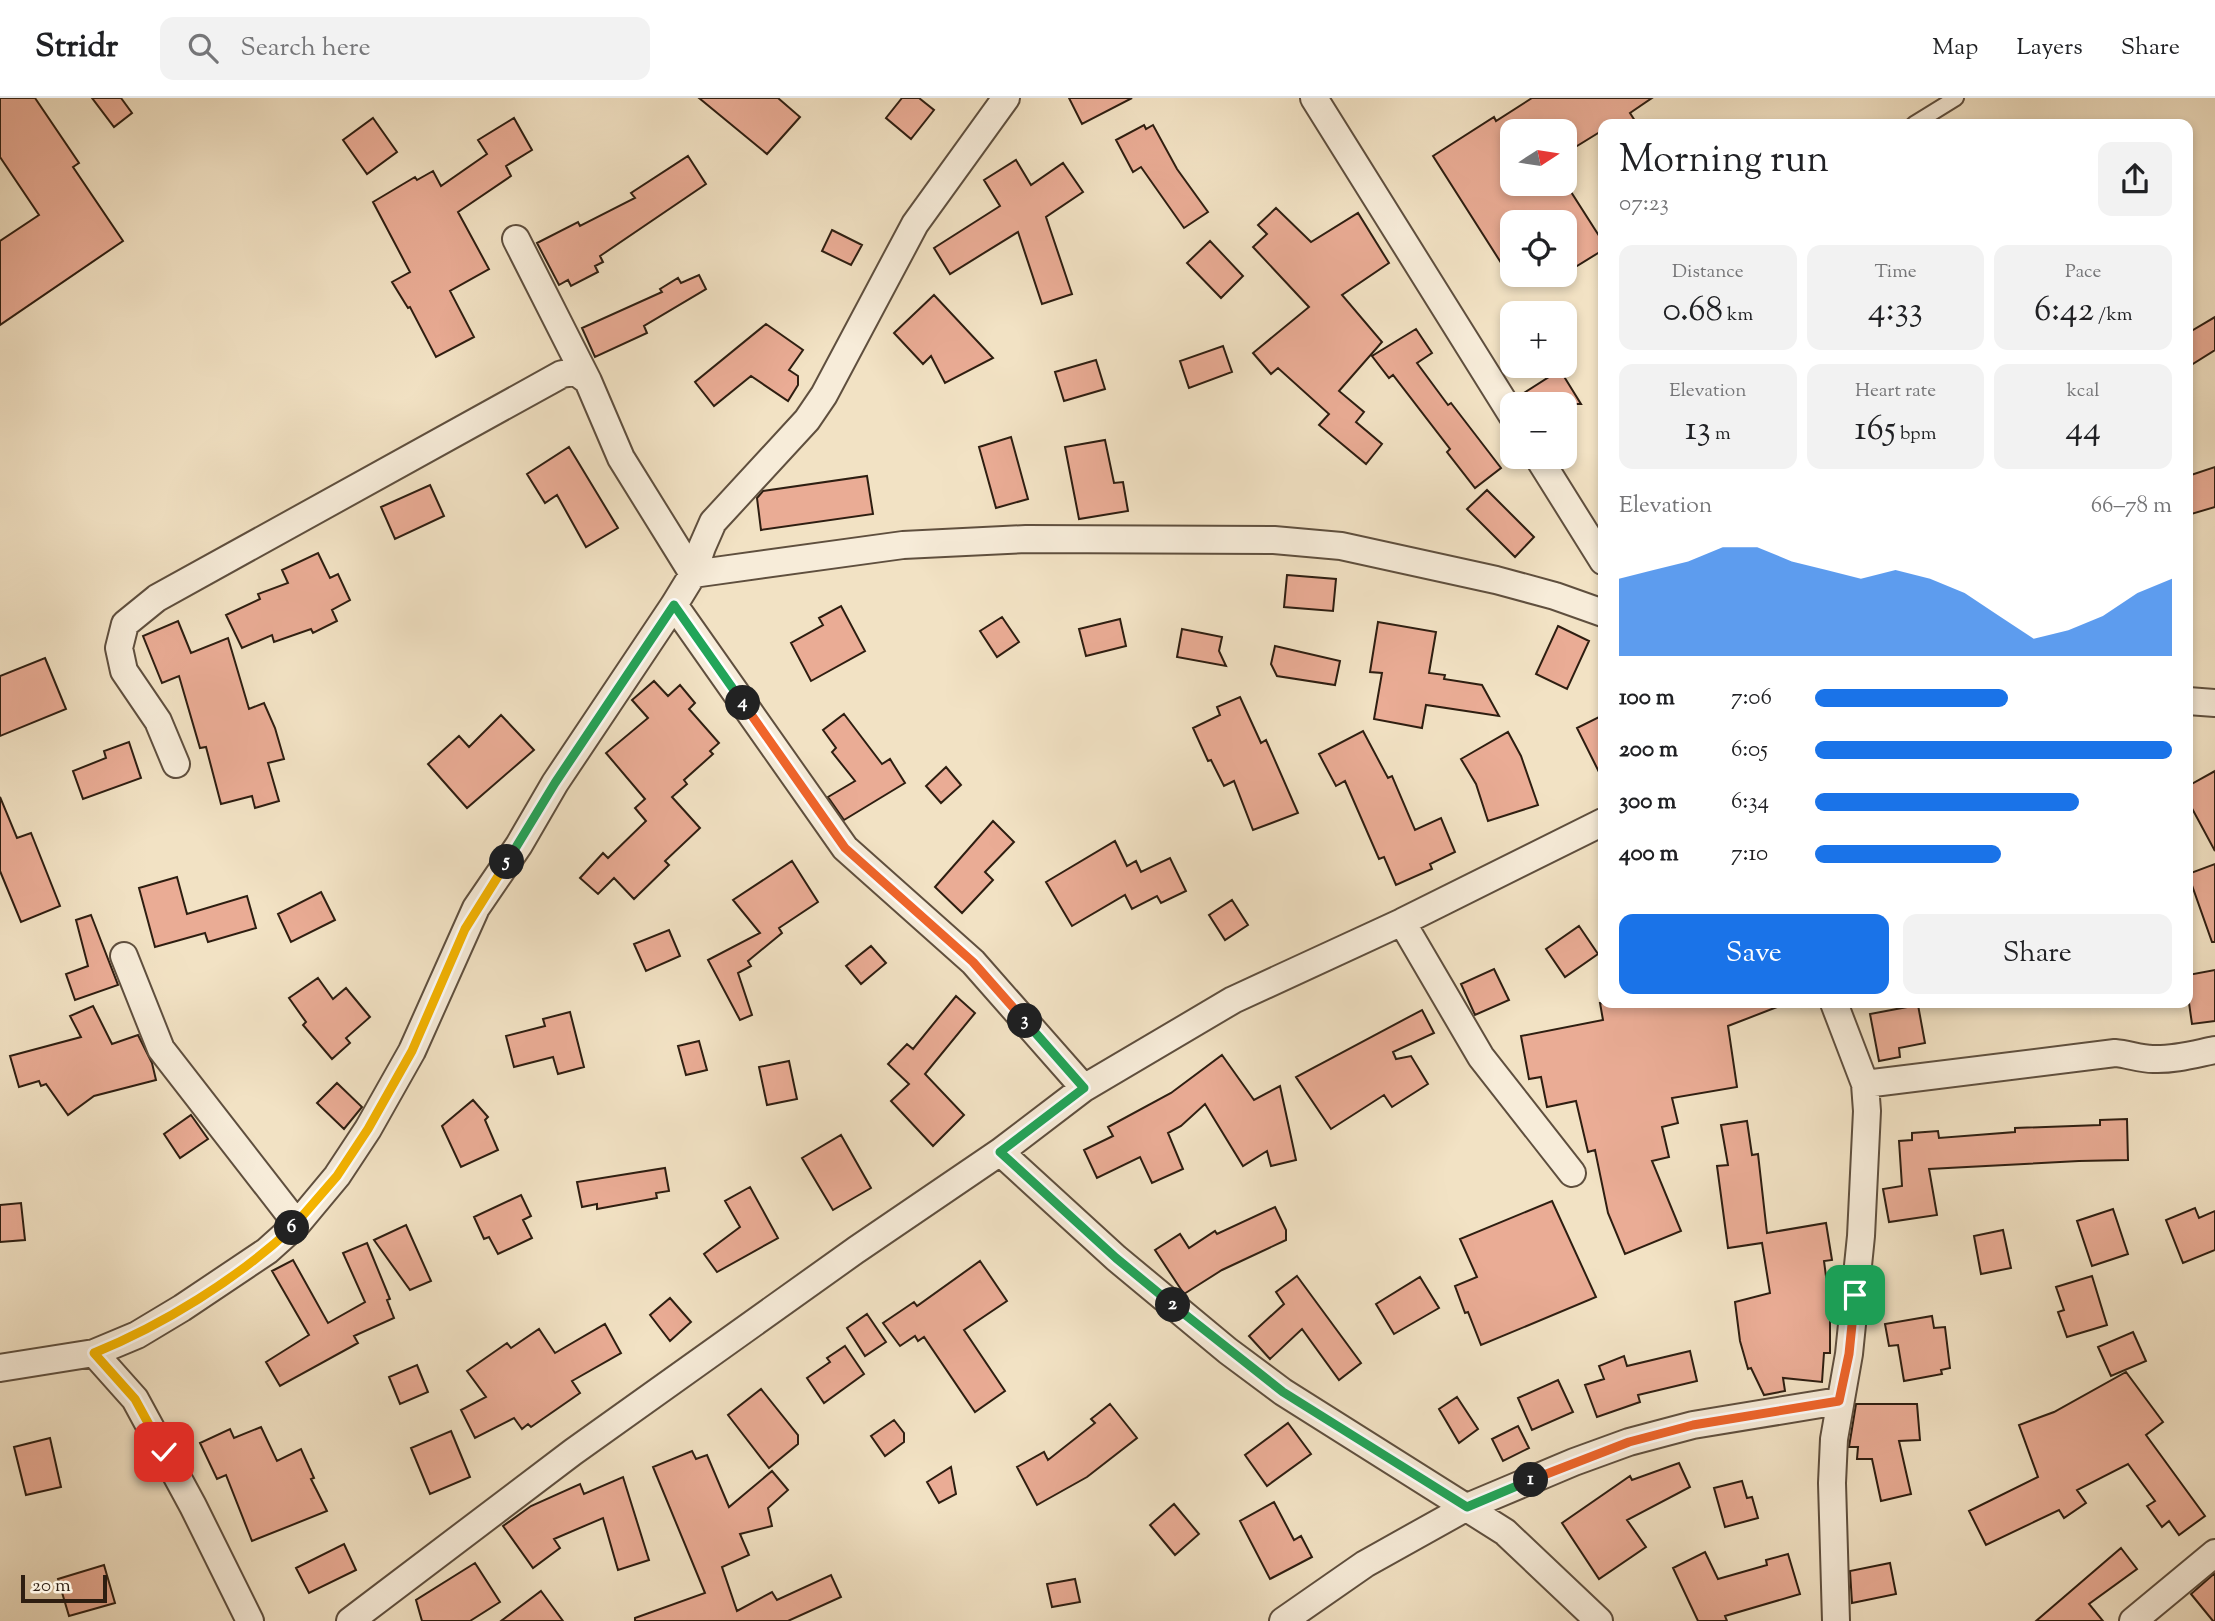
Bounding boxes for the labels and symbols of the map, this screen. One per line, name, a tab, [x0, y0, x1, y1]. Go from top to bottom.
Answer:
north arrow	[1500, 119, 1577, 196]
pin: 4	[726, 686, 760, 720]
pin: 5	[490, 844, 524, 880]
pin: 3	[1007, 1004, 1042, 1038]
pin: 6	[274, 1210, 310, 1246]
pin	[1825, 1265, 1885, 1325]
pin: 2	[1156, 1288, 1190, 1322]
pin	[134, 1422, 194, 1482]
pin: 1	[1514, 1462, 1548, 1498]
scale bar	[21, 1572, 107, 1604]

